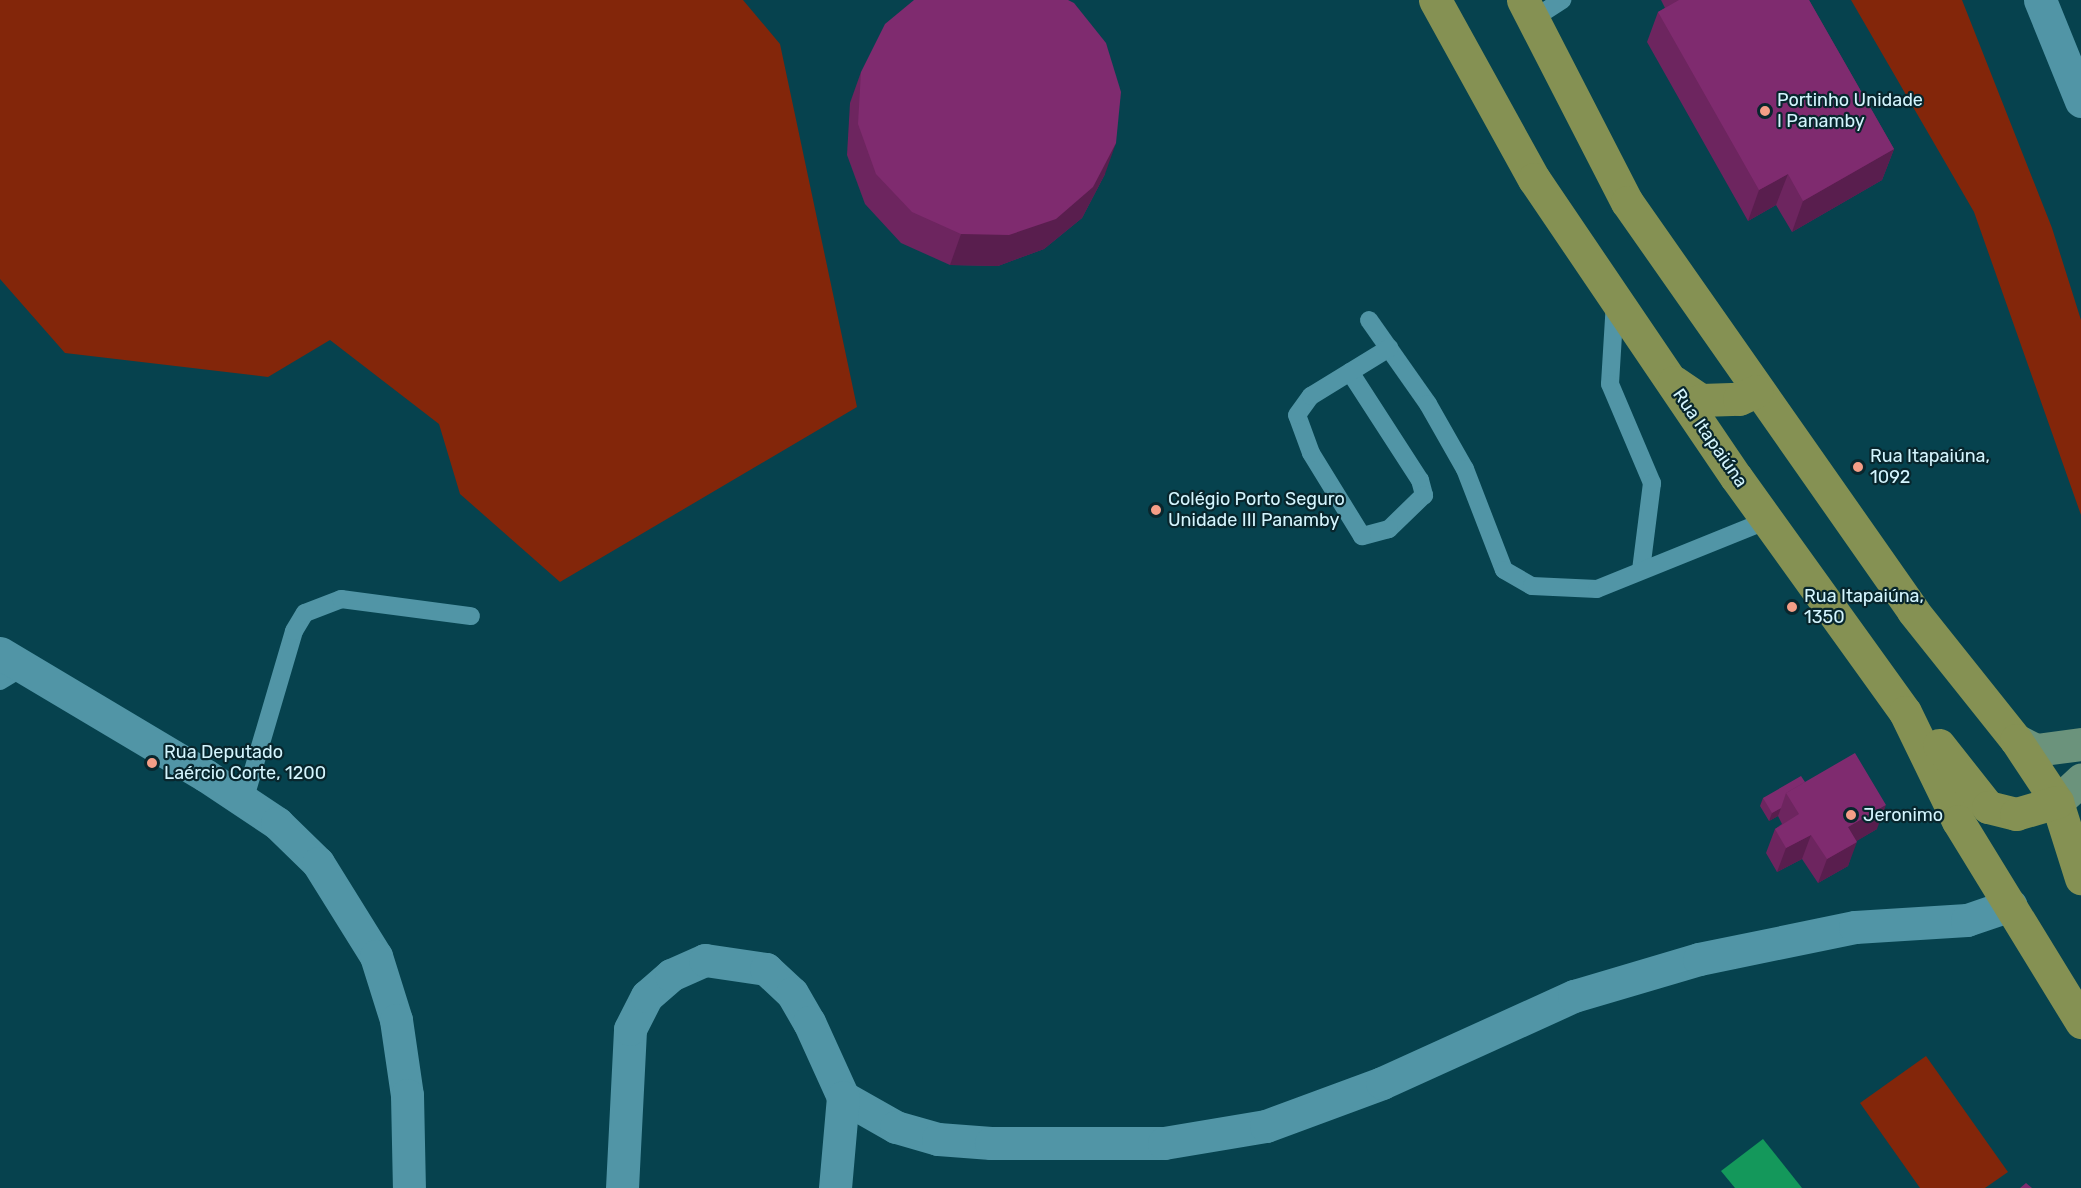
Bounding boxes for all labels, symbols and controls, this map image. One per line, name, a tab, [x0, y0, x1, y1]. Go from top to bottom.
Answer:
place label: Portinho Unidade I Panamby	[1777, 90, 1923, 132]
marker: Portinho Unidade I Panamby	[1758, 104, 1772, 118]
street label: Rua Itapaiúna	[1668, 384, 1752, 492]
place label: Rua Itapaiúna, 1092	[1870, 446, 1990, 488]
marker: Rua Itapaiúna, 1092	[1851, 460, 1865, 474]
place label: Colégio Porto Seguro Unidade III Panamby	[1168, 489, 1345, 532]
marker: Colégio Porto Seguro Unidade III Panamby	[1149, 503, 1163, 517]
place label: Rua Itapaiúna, 1350	[1804, 586, 1924, 628]
marker: Rua Itapaiúna, 1350	[1785, 600, 1799, 614]
place label: Rua Deputado Laércio Corte, 1200	[164, 742, 326, 784]
marker: Rua Deputado Laércio Corte, 1200	[145, 756, 159, 770]
place label: Jeronimo	[1863, 804, 1943, 826]
marker: Jeronimo	[1844, 808, 1858, 822]

